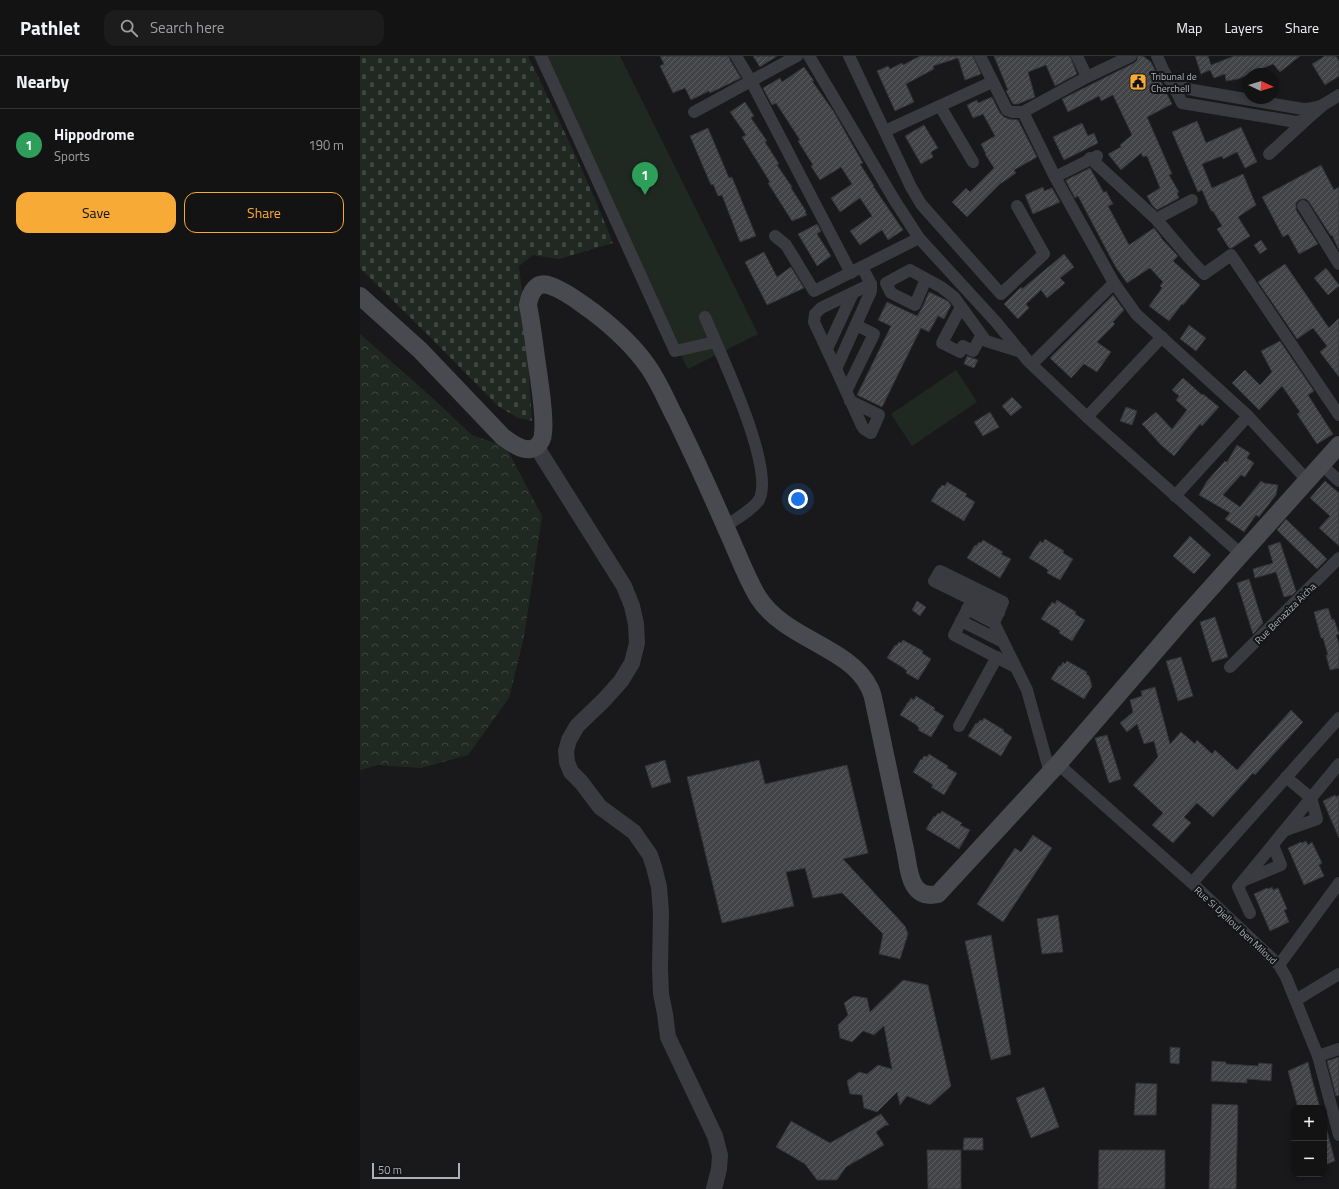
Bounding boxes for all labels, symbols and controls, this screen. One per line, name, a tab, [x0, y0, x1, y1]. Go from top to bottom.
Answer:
search box	[104, 10, 384, 46]
text: Pathlet	[20, 13, 80, 42]
text: Search here	[150, 16, 224, 39]
icon: search	[118, 17, 140, 39]
text: Map	[1176, 17, 1202, 38]
text: Layers	[1224, 17, 1263, 38]
text: Share	[1285, 17, 1319, 38]
north arrow	[1243, 68, 1279, 104]
text: Nearby	[16, 69, 69, 95]
place label: Tribunal de Cherchell	[1151, 69, 1197, 96]
public building icon: Tribunal de Cherchell	[1128, 72, 1148, 92]
text: Hippodrome	[54, 123, 134, 146]
text: 1	[25, 135, 33, 155]
text: 190 m	[308, 135, 344, 155]
text: Sports	[54, 146, 90, 166]
pin: 1	[632, 162, 658, 195]
button: Save	[16, 192, 176, 233]
button: Share	[184, 192, 344, 233]
your location	[788, 489, 808, 509]
street label: Rue Benaziza Aicha	[1251, 579, 1320, 648]
street label: Rue Si Djelloul ben Miloud	[1191, 883, 1280, 968]
map controls	[1291, 1105, 1327, 1177]
button: +	[1291, 1105, 1327, 1141]
button: −	[1291, 1141, 1327, 1177]
scale bar	[372, 1161, 460, 1180]
text: 50 m	[378, 1162, 402, 1178]

